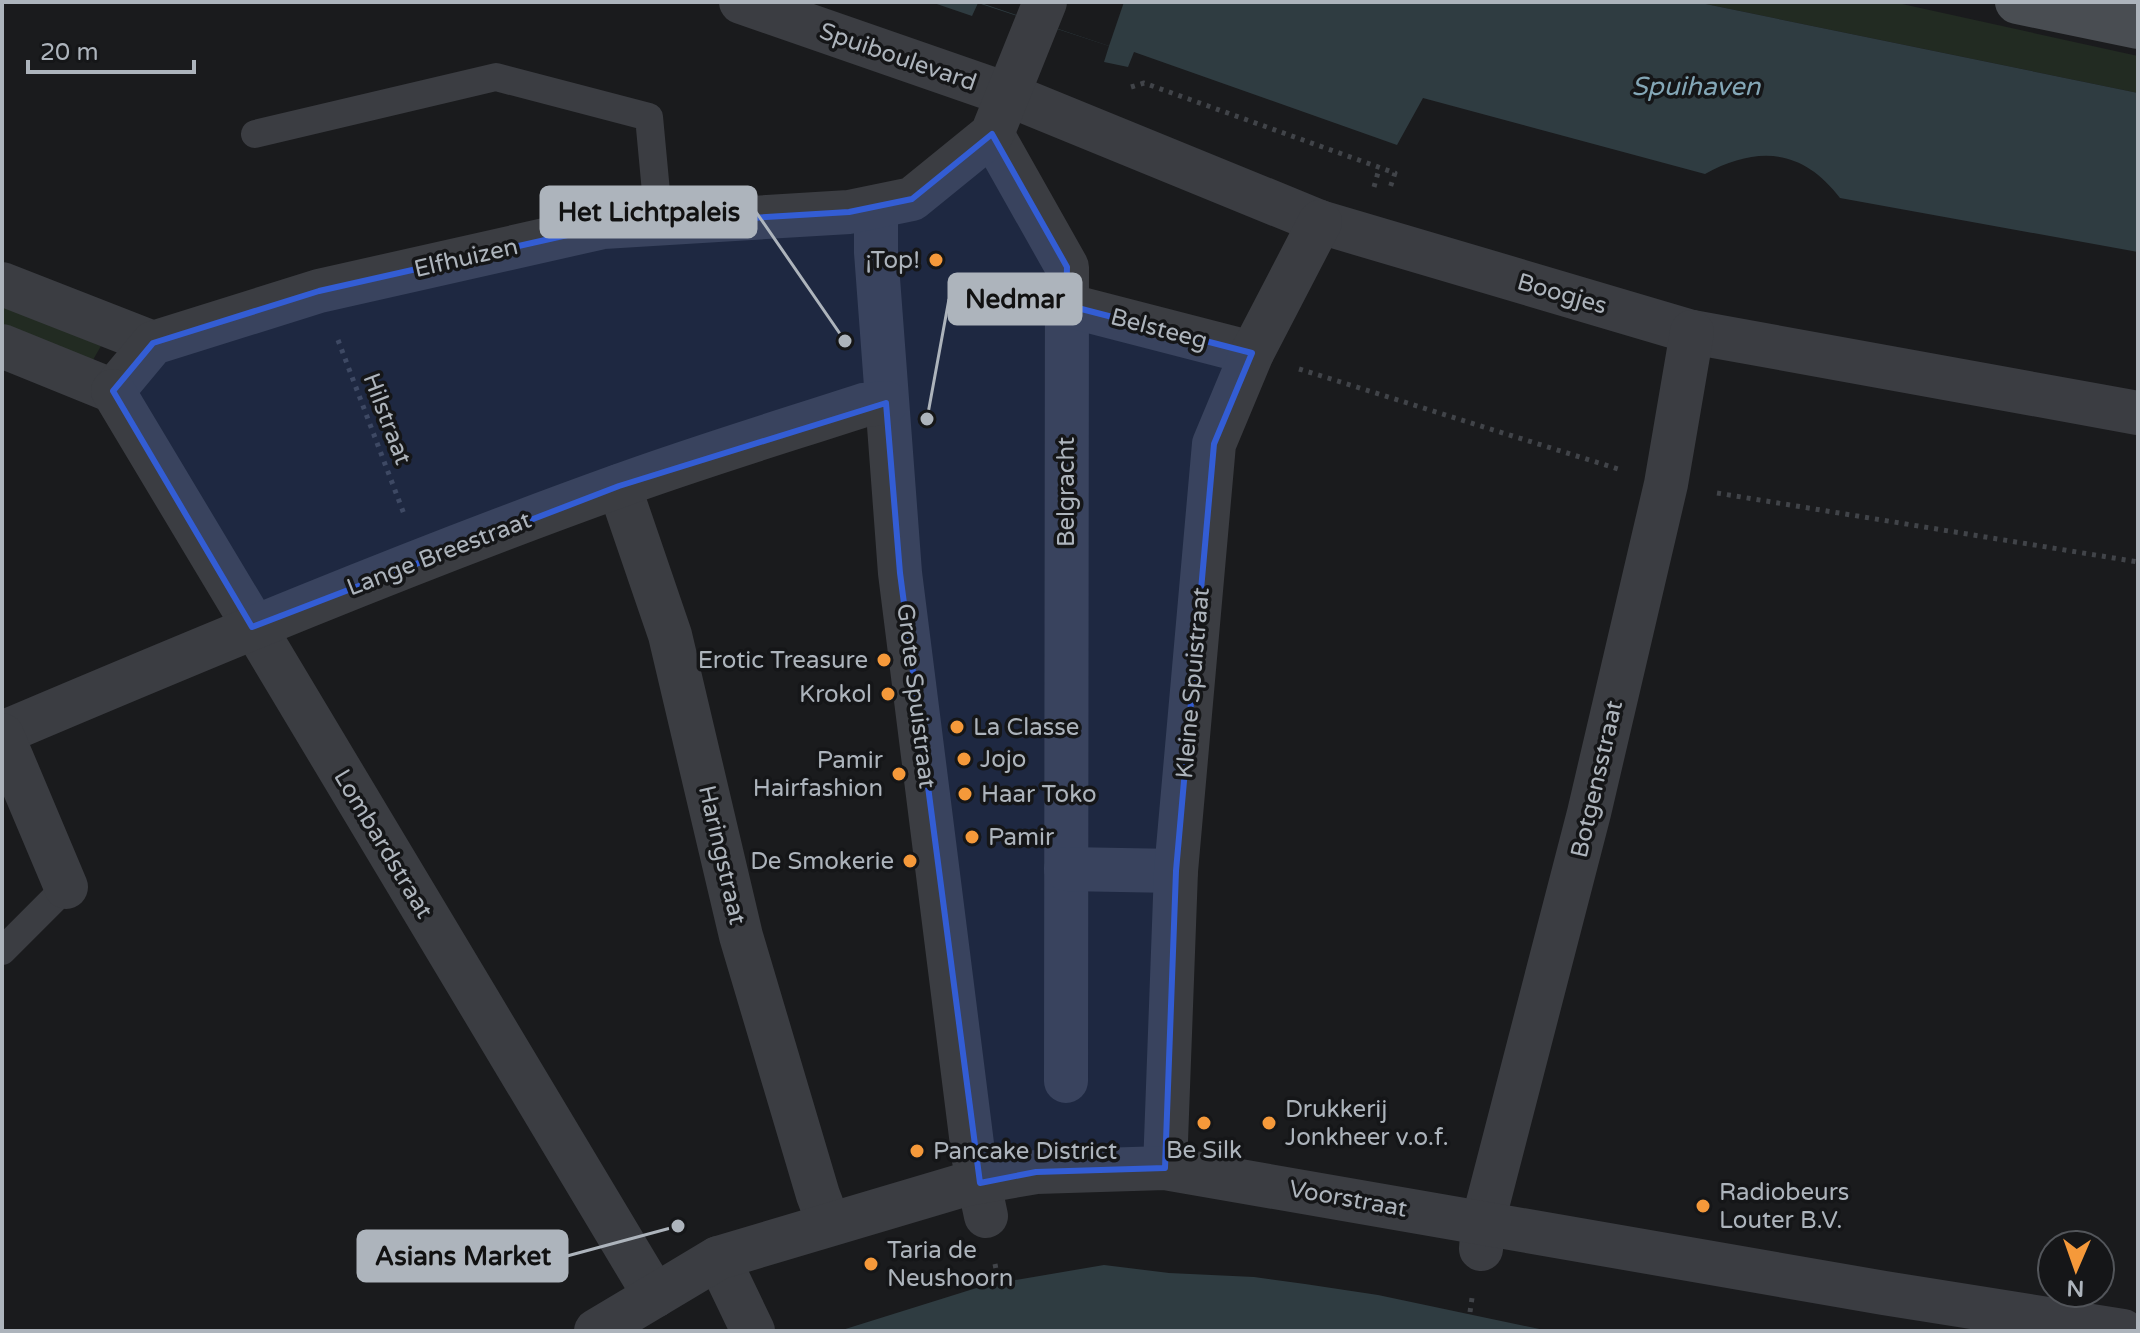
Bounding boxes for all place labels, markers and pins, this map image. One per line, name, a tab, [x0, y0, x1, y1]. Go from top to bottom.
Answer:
callout: Het Lichtpaleis	[541, 187, 756, 237]
place label: ¡Top!	[865, 246, 920, 275]
marker: ¡Top!	[927, 251, 945, 269]
callout: Nedmar	[949, 274, 1081, 324]
place label: Erotic Treasure	[698, 646, 868, 675]
marker: Erotic Treasure	[875, 651, 893, 669]
place label: Krokol	[799, 680, 872, 709]
marker: Krokol	[879, 685, 897, 703]
place label: La Classe	[973, 713, 1079, 742]
marker: La Classe	[948, 718, 966, 736]
place label: Jojo	[980, 745, 1026, 774]
place label: Pamir Hairfashion	[753, 746, 884, 803]
marker: Jojo	[955, 750, 973, 768]
marker: Pamir Hairfashion	[890, 765, 908, 783]
place label: Haar Toko	[981, 780, 1097, 809]
marker: Haar Toko	[956, 785, 974, 803]
place label: Pamir	[988, 823, 1055, 852]
marker: Pamir	[963, 828, 981, 846]
place label: De Smokerie	[750, 847, 894, 876]
marker: De Smokerie	[901, 852, 919, 870]
place label: Drukkerij Jonkheer v.o.f.	[1285, 1095, 1449, 1152]
marker: Be Silk	[1195, 1114, 1213, 1132]
marker: Drukkerij Jonkheer v.o.f.	[1260, 1114, 1278, 1132]
place label: Be Silk	[1166, 1136, 1242, 1165]
place label: Pancake District	[933, 1137, 1117, 1166]
marker: Pancake District	[908, 1142, 926, 1160]
place label: Radiobeurs Louter B.V.	[1719, 1178, 1849, 1235]
marker: Radiobeurs Louter B.V.	[1694, 1197, 1712, 1215]
callout: Asians Market	[358, 1231, 567, 1281]
place label: Taria de Neushoorn	[887, 1236, 1013, 1293]
marker: Taria de Neushoorn	[862, 1255, 880, 1273]

